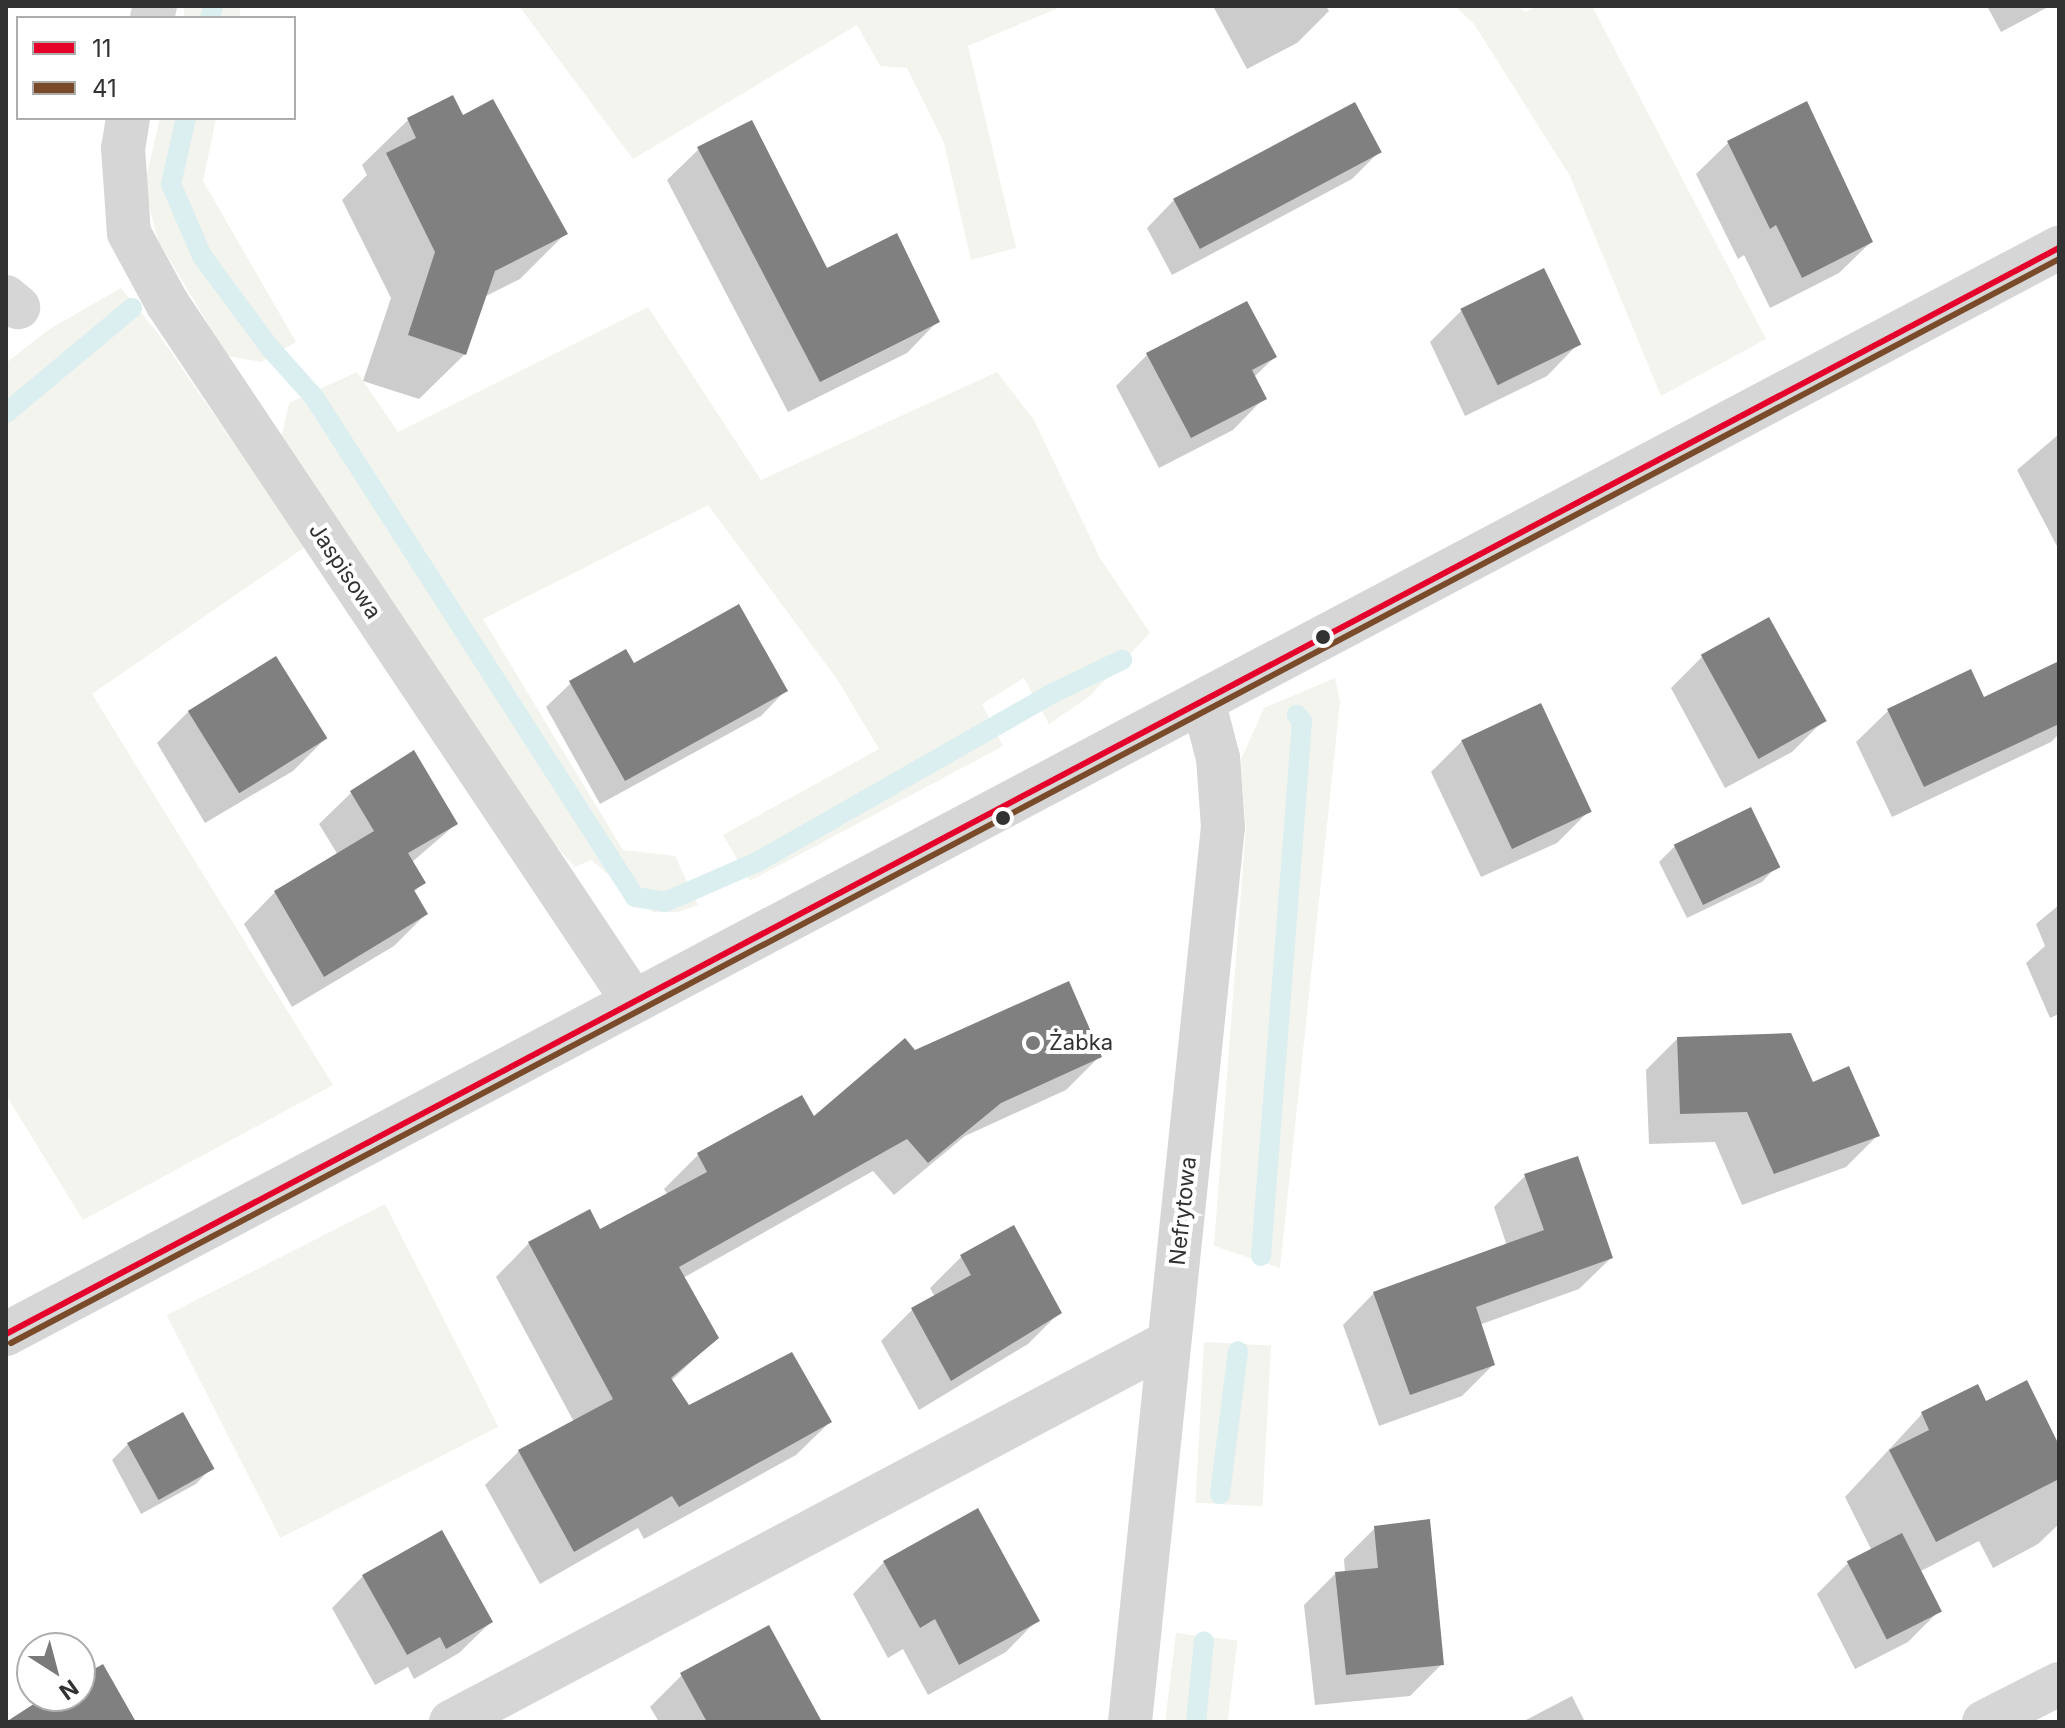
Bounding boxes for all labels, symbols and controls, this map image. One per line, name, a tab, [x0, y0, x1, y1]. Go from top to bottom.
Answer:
legend	[16, 16, 296, 120]
text: 11	[92, 34, 112, 63]
text: 41	[92, 74, 117, 103]
street label: Jaspisowa	[303, 518, 387, 624]
unlabelled marker	[1315, 629, 1331, 645]
unlabelled marker	[995, 810, 1011, 826]
place label: Żabka	[1049, 1030, 1113, 1056]
marker: Żabka	[1024, 1034, 1042, 1052]
street label: Nefrytowa	[1164, 1155, 1202, 1267]
north arrow	[16, 1632, 96, 1712]
text: N	[55, 1674, 83, 1705]

